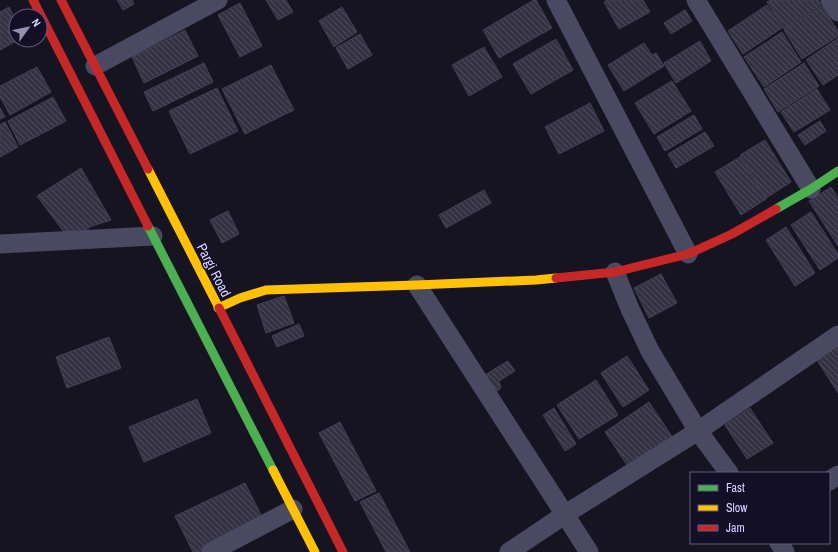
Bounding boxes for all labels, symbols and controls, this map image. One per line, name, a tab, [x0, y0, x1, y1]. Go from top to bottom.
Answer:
north arrow	[8, 8, 48, 48]
text: N	[29, 16, 44, 29]
street label: Pargi Road	[193, 240, 235, 300]
legend	[690, 472, 830, 544]
text: Fast	[726, 480, 745, 496]
text: Slow	[726, 500, 748, 516]
text: Jam	[726, 520, 745, 536]

